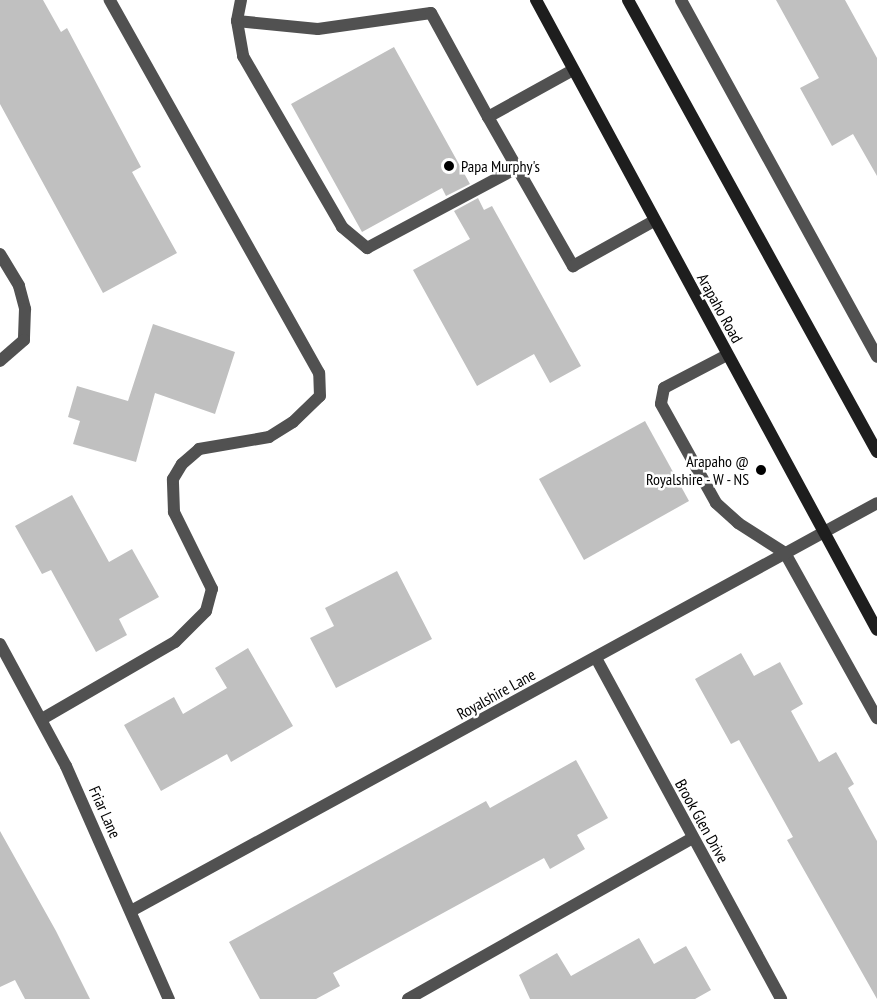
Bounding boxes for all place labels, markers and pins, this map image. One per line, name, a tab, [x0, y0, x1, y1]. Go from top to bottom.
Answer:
place label: Papa Murphy's	[461, 156, 540, 176]
marker: Papa Murphy's	[442, 159, 456, 173]
place label: Arapaho @ Royalshire - W - NS	[643, 451, 749, 489]
marker: Arapaho @ Royalshire - W - NS	[754, 463, 768, 477]

